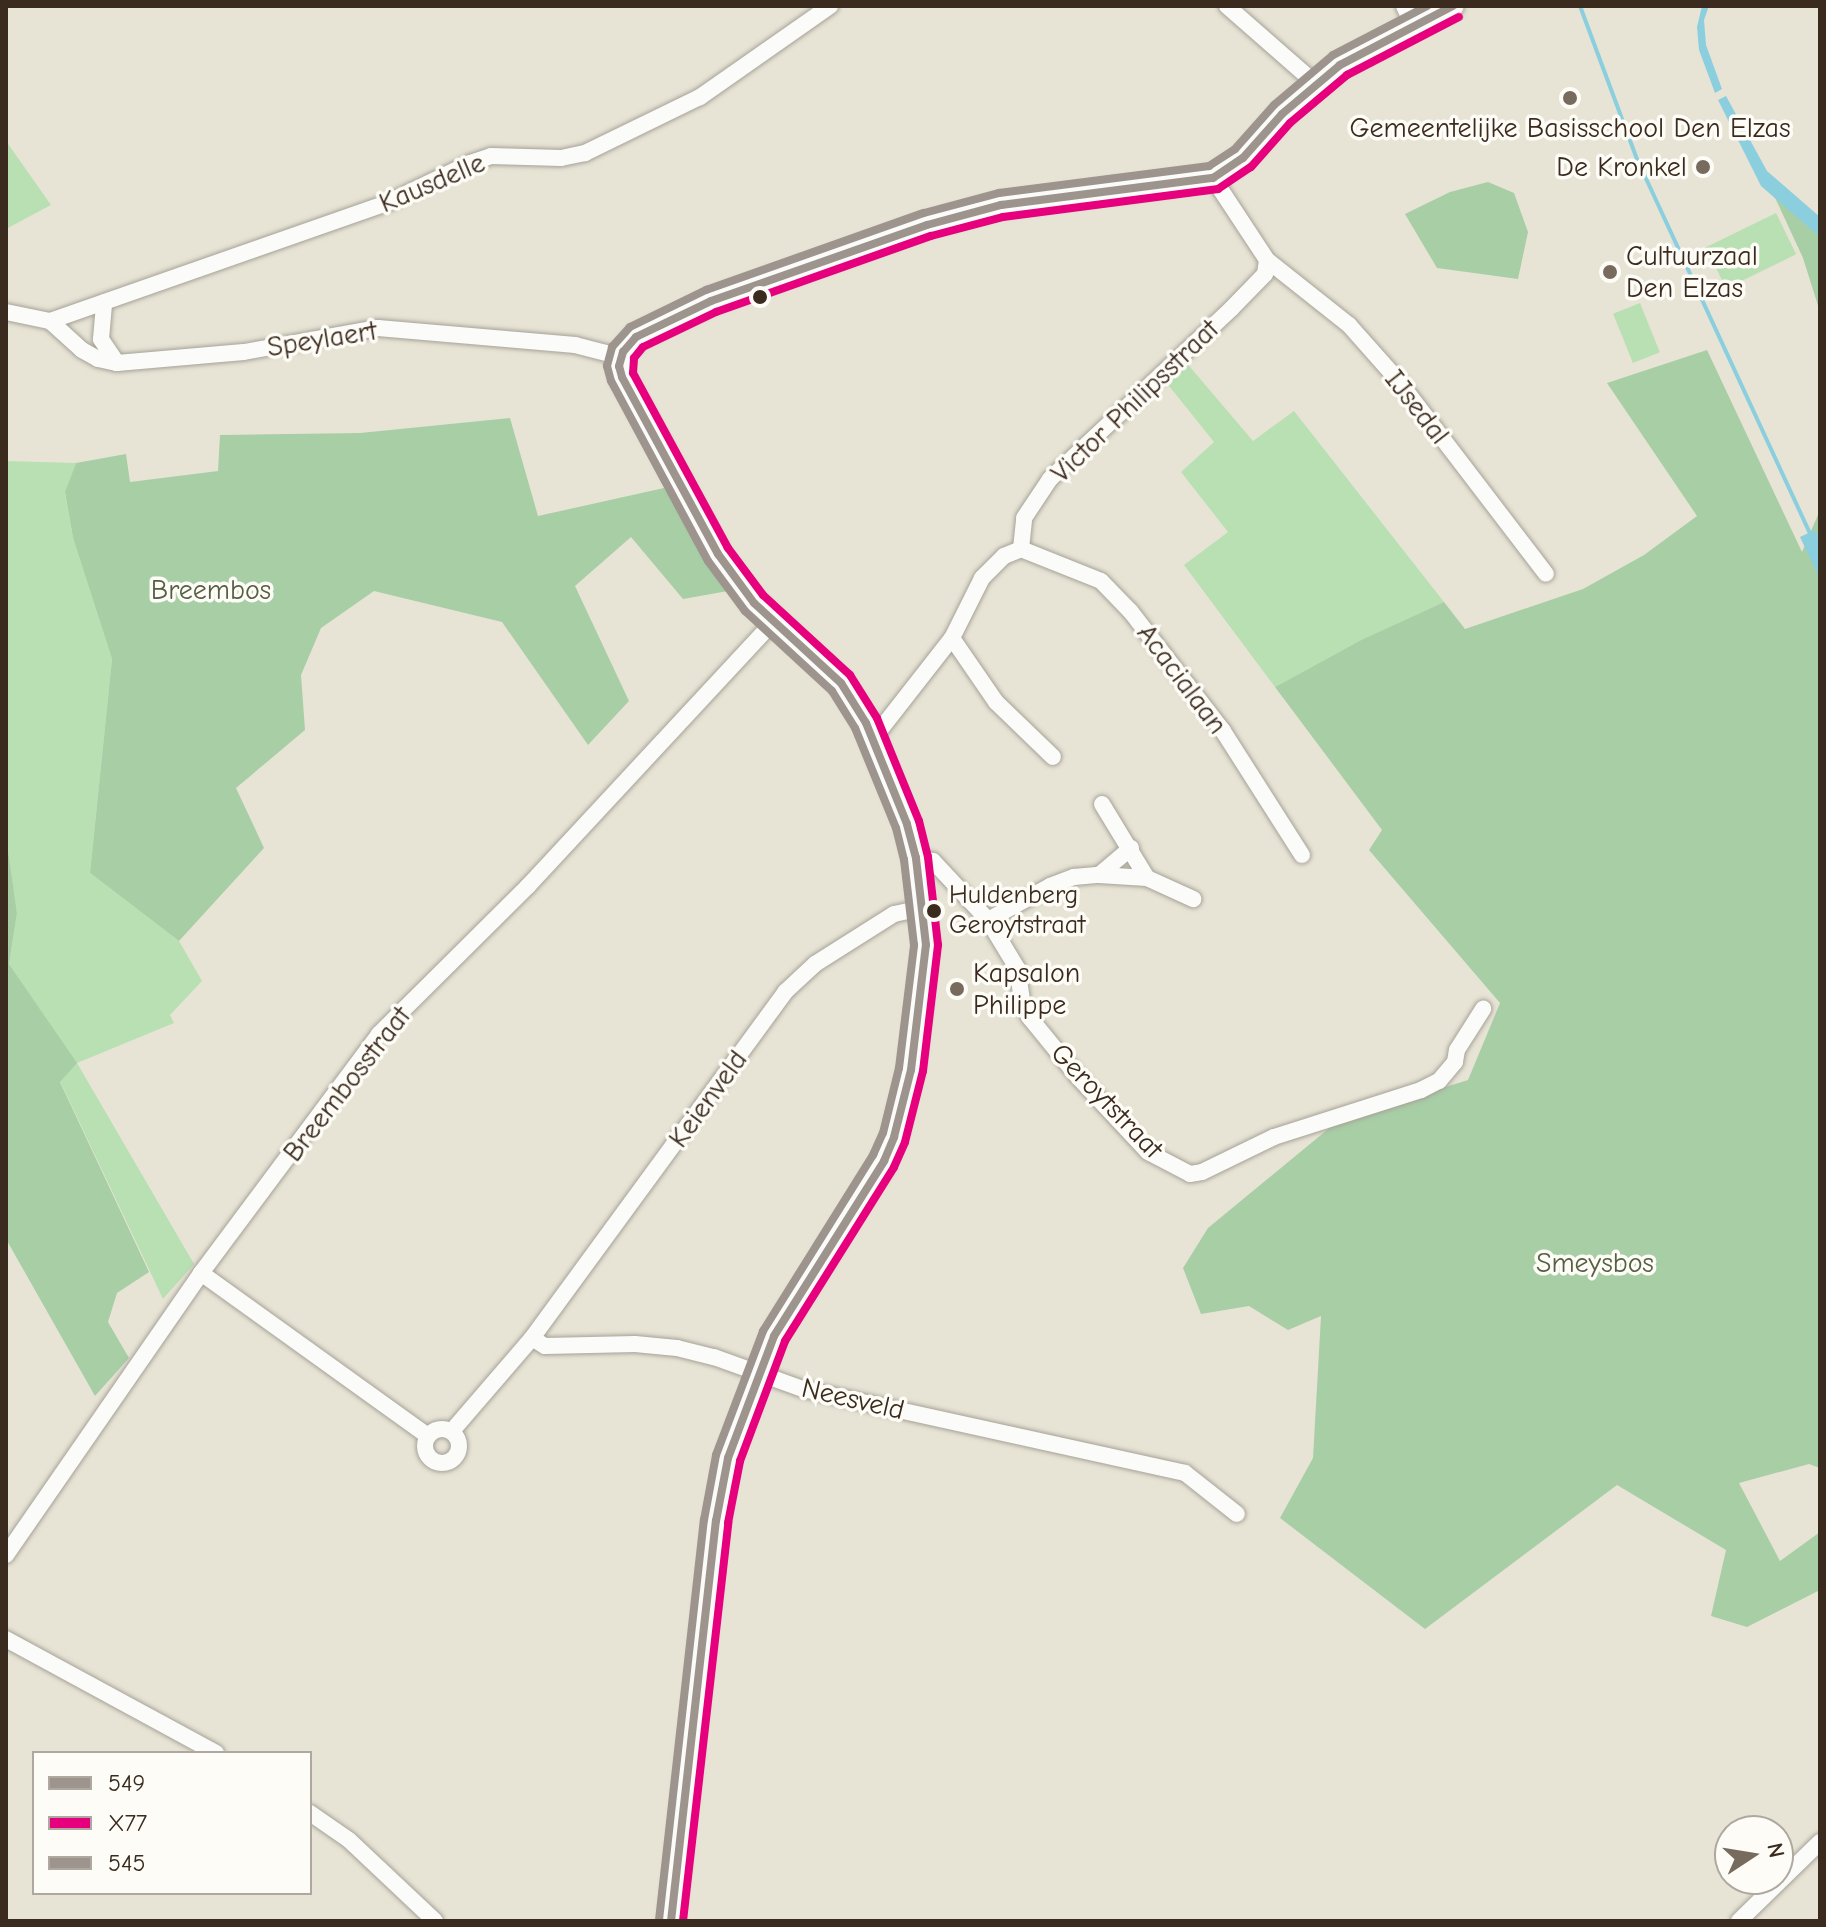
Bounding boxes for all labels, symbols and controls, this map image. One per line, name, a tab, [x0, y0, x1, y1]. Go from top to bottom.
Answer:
marker: Gemeentelijke Basisschool Den Elzas	[1561, 89, 1579, 107]
place label: Gemeentelijke Basisschool Den Elzas	[1349, 111, 1791, 145]
street label: Kausdelle	[374, 146, 490, 220]
place label: De Kronkel	[1556, 150, 1687, 184]
marker: De Kronkel	[1694, 158, 1712, 176]
place label: Cultuurzaal Den Elzas	[1626, 239, 1758, 305]
marker: Cultuurzaal Den Elzas	[1601, 263, 1619, 281]
unlabelled marker	[752, 289, 768, 305]
street label: Victor Philipsstraat	[1044, 312, 1226, 490]
street label: Speylaert	[265, 314, 379, 364]
street label: IJsedal	[1378, 363, 1456, 451]
park label: Breembos	[151, 573, 271, 607]
street label: Acacialaan	[1130, 617, 1234, 741]
place label: Huldenberg Geroytstraat	[949, 880, 1086, 942]
marker: Huldenberg Geroytstraat	[926, 903, 942, 919]
place label: Kapsalon Philippe	[973, 956, 1080, 1022]
marker: Kapsalon Philippe	[948, 980, 966, 998]
street label: Breembosstraat	[276, 1000, 418, 1168]
street label: Geroytstraat	[1044, 1036, 1170, 1166]
street label: Keienveld	[662, 1044, 754, 1154]
park label: Smeysbos	[1536, 1246, 1654, 1280]
street label: Neesveld	[798, 1371, 908, 1427]
legend	[32, 1751, 312, 1895]
text: 549	[108, 1769, 145, 1797]
text: X77	[108, 1809, 147, 1837]
north arrow	[1714, 1815, 1794, 1895]
text: N	[1761, 1841, 1790, 1860]
text: 545	[108, 1849, 146, 1877]

